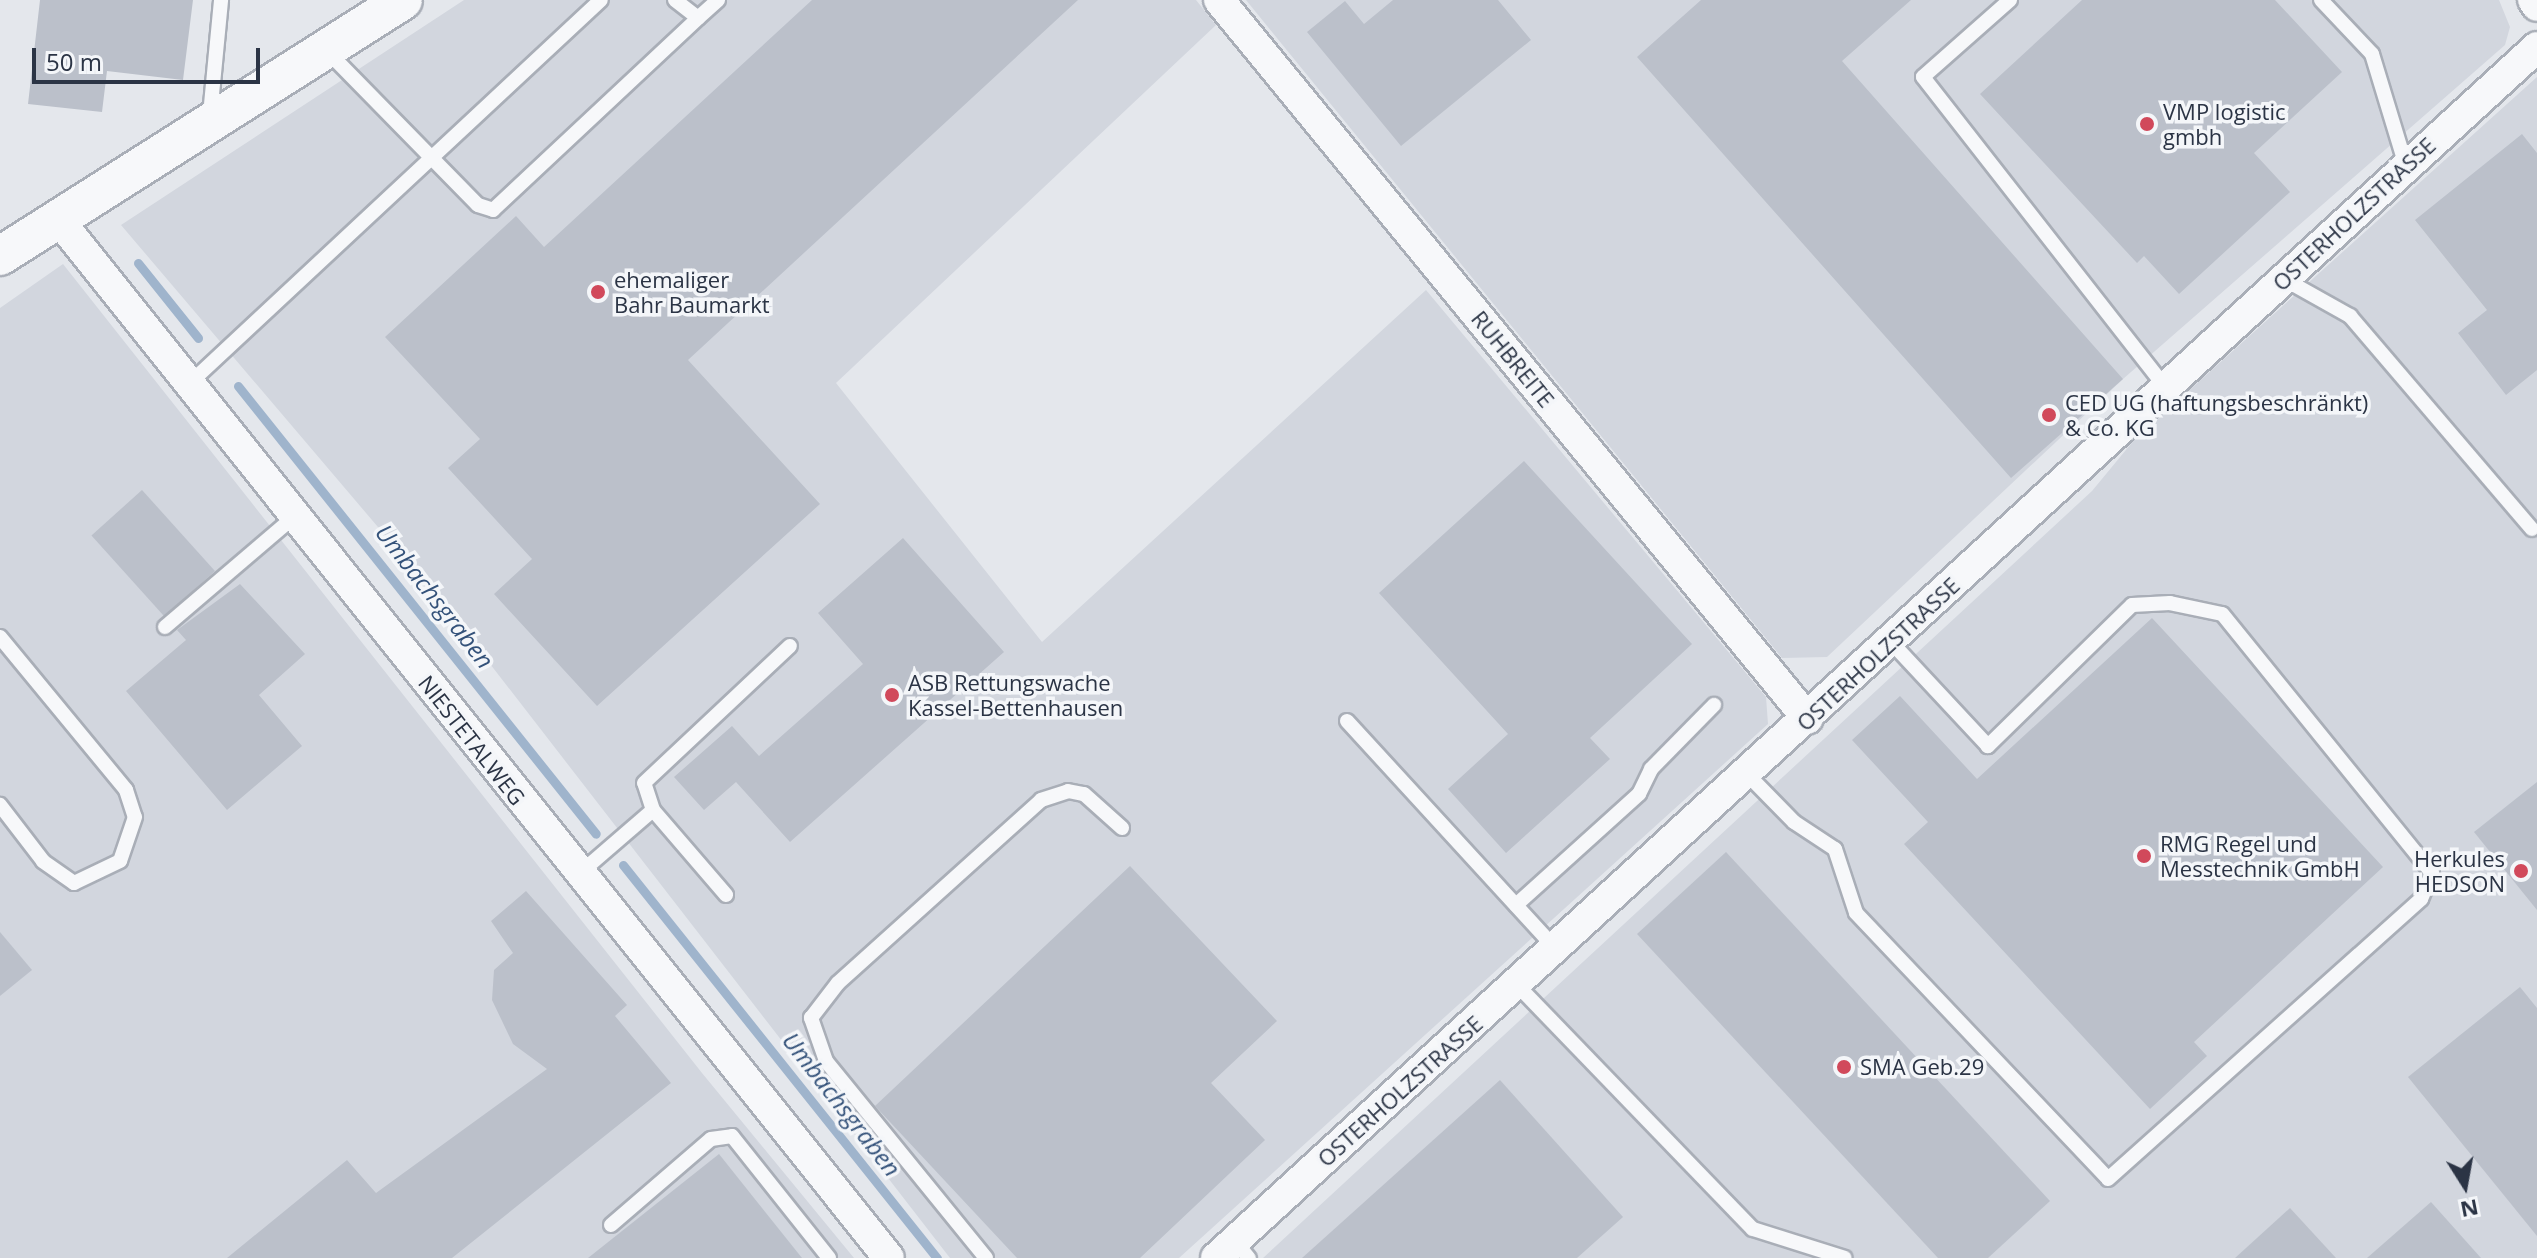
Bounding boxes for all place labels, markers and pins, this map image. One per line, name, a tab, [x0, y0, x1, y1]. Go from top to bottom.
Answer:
place label: VMP logistic gmbh	[2163, 98, 2286, 150]
marker: VMP logistic gmbh	[2138, 115, 2156, 133]
place label: ehemaliger Bahr Baumarkt	[614, 266, 770, 318]
marker: ehemaliger Bahr Baumarkt	[589, 283, 607, 301]
place label: CED UG (haftungsbeschränkt) & Co. KG	[2065, 389, 2368, 440]
marker: CED UG (haftungsbeschränkt) & Co. KG	[2040, 406, 2058, 424]
place label: ASB Rettungswache Kassel-Bettenhausen	[908, 669, 1123, 720]
marker: ASB Rettungswache Kassel-Bettenhausen	[883, 686, 901, 704]
place label: RMG Regel und Messtechnik GmbH	[2160, 830, 2360, 882]
place label: Herkules HEDSON	[2414, 845, 2505, 896]
marker: RMG Regel und Messtechnik GmbH	[2135, 847, 2153, 865]
marker: Herkules HEDSON	[2512, 862, 2530, 880]
place label: SMA Geb.29	[1860, 1054, 1984, 1080]
marker: SMA Geb.29	[1835, 1058, 1853, 1076]

